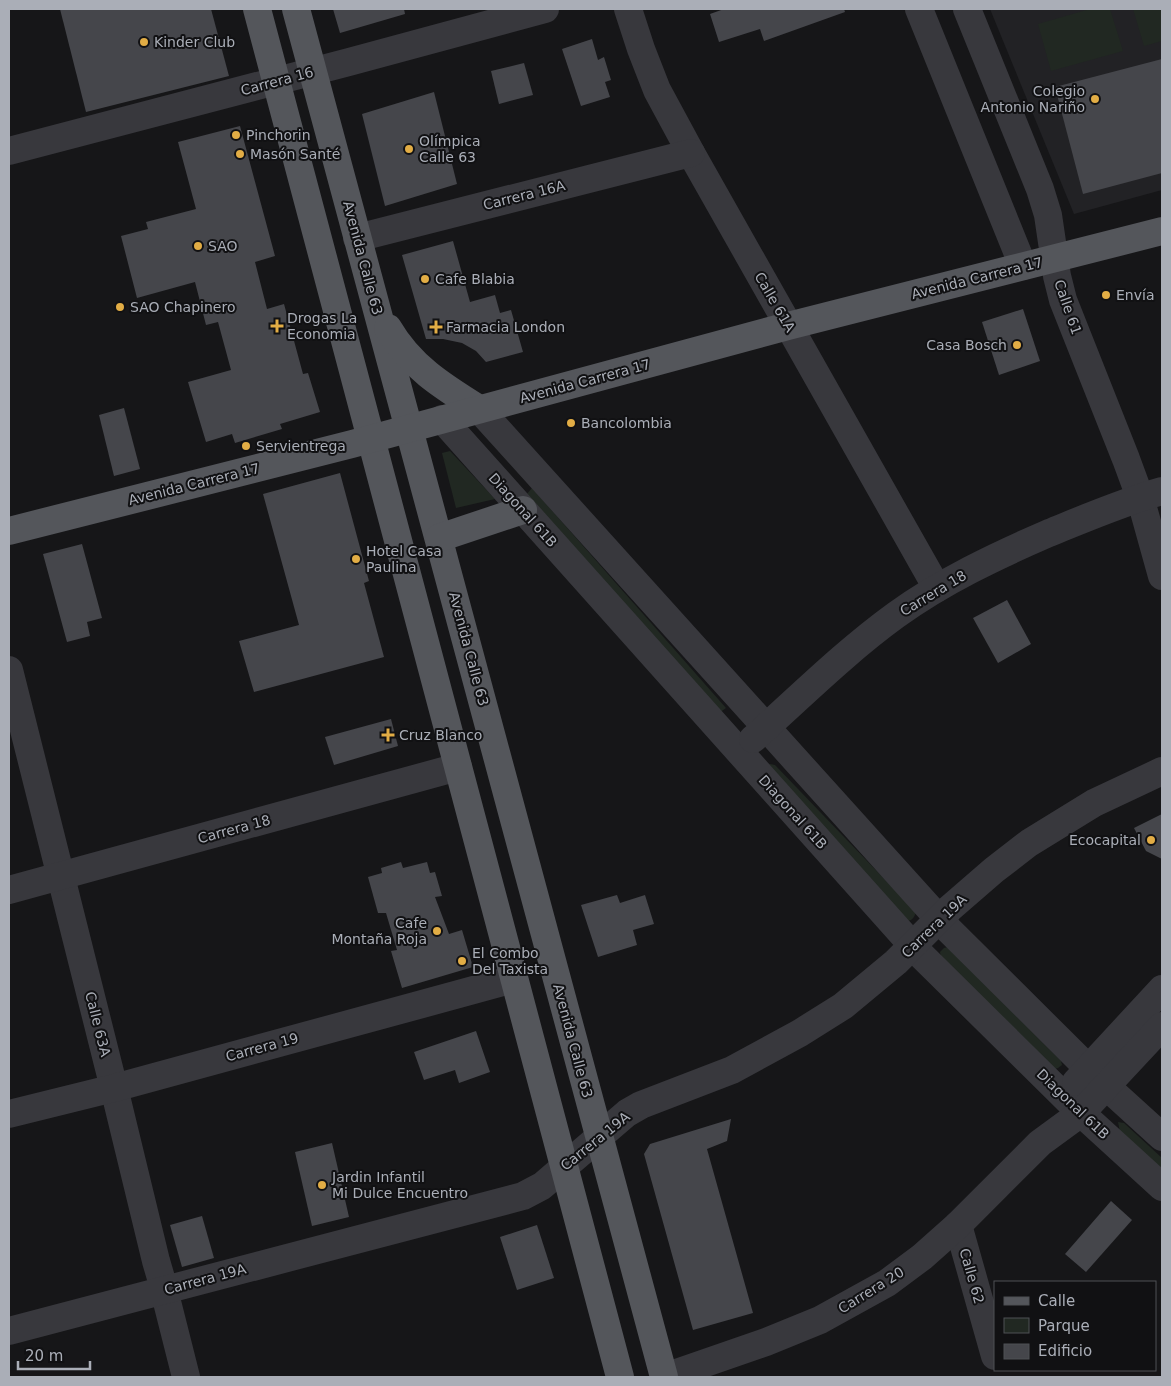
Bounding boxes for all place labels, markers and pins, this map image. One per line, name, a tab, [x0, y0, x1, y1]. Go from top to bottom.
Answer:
place label: Kinder Club	[154, 34, 235, 50]
marker: Kinder Club	[138, 36, 150, 48]
place label: Colegio Antonio Nariño	[981, 83, 1085, 115]
marker: Colegio Antonio Nariño	[1089, 93, 1101, 105]
place label: Pinchorin	[246, 127, 311, 143]
marker: Pinchorin	[230, 129, 242, 141]
place label: Olímpica Calle 63	[419, 133, 481, 165]
marker: Olímpica Calle 63	[403, 143, 415, 155]
place label: Masón Santé	[250, 146, 340, 162]
marker: Masón Santé	[234, 148, 246, 160]
place label: SAO	[208, 238, 238, 254]
marker: SAO	[192, 240, 204, 252]
place label: Cafe Blabia	[435, 271, 515, 287]
marker: Cafe Blabia	[419, 273, 431, 285]
place label: Envía	[1116, 287, 1154, 303]
marker: Envía	[1100, 289, 1112, 301]
place label: SAO Chapinero	[130, 299, 235, 315]
marker: SAO Chapinero	[114, 301, 126, 313]
place label: Drogas La Economia	[287, 310, 357, 342]
place label: Farmacia London	[446, 319, 565, 335]
marker: Drogas La Economia	[271, 320, 283, 332]
marker: Farmacia London	[430, 321, 442, 333]
place label: Casa Bosch	[926, 337, 1007, 353]
marker: Casa Bosch	[1011, 339, 1023, 351]
place label: Bancolombia	[581, 415, 672, 431]
marker: Bancolombia	[565, 417, 577, 429]
place label: Servientrega	[256, 438, 346, 454]
marker: Servientrega	[240, 440, 252, 452]
place label: Hotel Casa Paulina	[366, 543, 442, 575]
marker: Hotel Casa Paulina	[350, 553, 362, 565]
place label: Cruz Blanco	[399, 727, 482, 743]
marker: Cruz Blanco	[381, 728, 395, 742]
place label: Ecocapital	[1069, 832, 1141, 848]
marker: Ecocapital	[1145, 834, 1157, 846]
place label: Cafe Montaña Roja	[331, 915, 427, 947]
marker: Cafe Montaña Roja	[431, 925, 443, 937]
place label: El Combo Del Taxista	[472, 945, 548, 977]
marker: El Combo Del Taxista	[456, 955, 468, 967]
place label: Jardin Infantil Mi Dulce Encuentro	[331, 1169, 468, 1201]
marker: Jardin Infantil Mi Dulce Encuentro	[316, 1179, 328, 1191]

